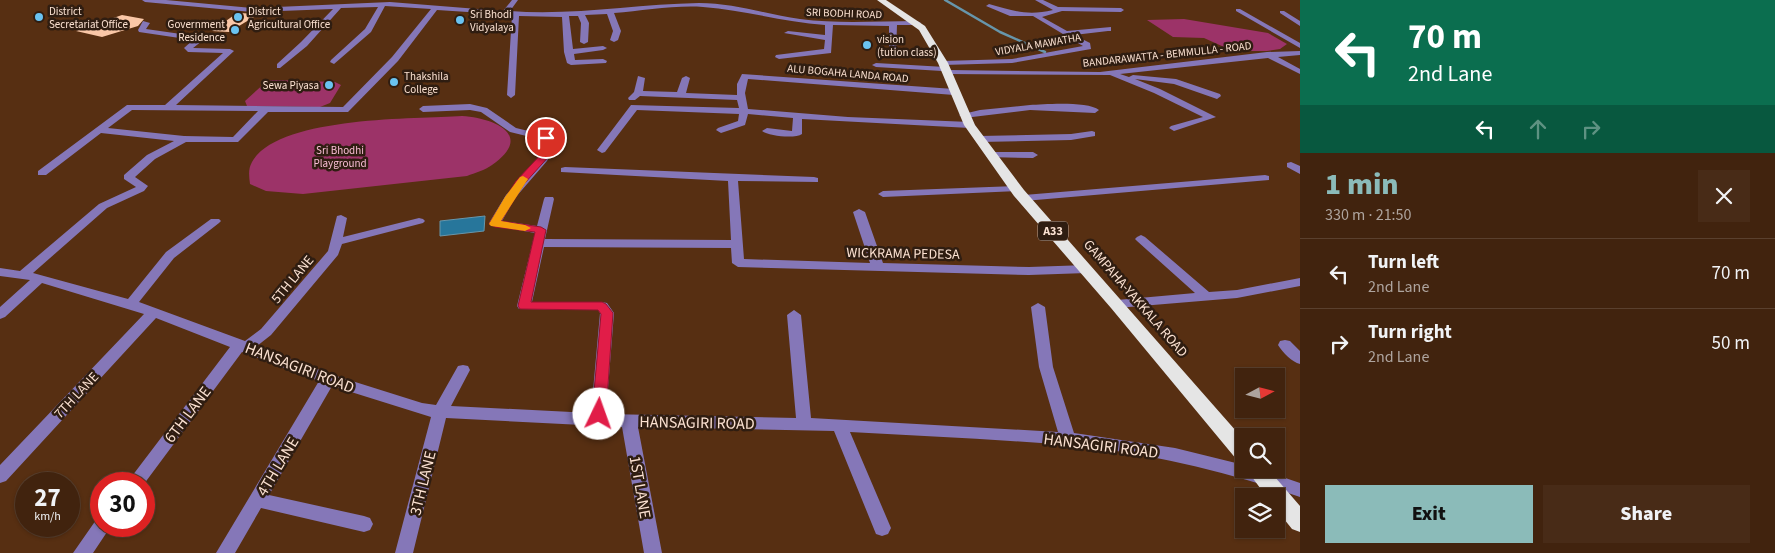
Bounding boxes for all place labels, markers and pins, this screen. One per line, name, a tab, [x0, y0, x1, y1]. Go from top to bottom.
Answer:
place label: District Secretariat Office	[49, 4, 128, 32]
place label: District Agricultural Office	[248, 4, 331, 32]
place label: Sri Bhodi Vidyalaya	[470, 7, 514, 35]
marker: District Secretariat Office	[33, 11, 45, 23]
marker: District Agricultural Office	[232, 11, 244, 23]
marker: Sri Bhodi Vidyalaya	[454, 14, 466, 26]
place label: Government Residence	[168, 17, 226, 45]
marker: Government Residence	[229, 24, 241, 36]
place label: vision (tution class)	[877, 32, 937, 60]
marker: vision (tution class)	[861, 39, 873, 51]
place label: Thakshila College	[404, 69, 449, 97]
marker: Thakshila College	[388, 76, 400, 88]
place label: Sewa Piyasa	[263, 78, 319, 93]
marker: Sewa Piyasa	[323, 79, 335, 91]
pin	[525, 117, 567, 159]

